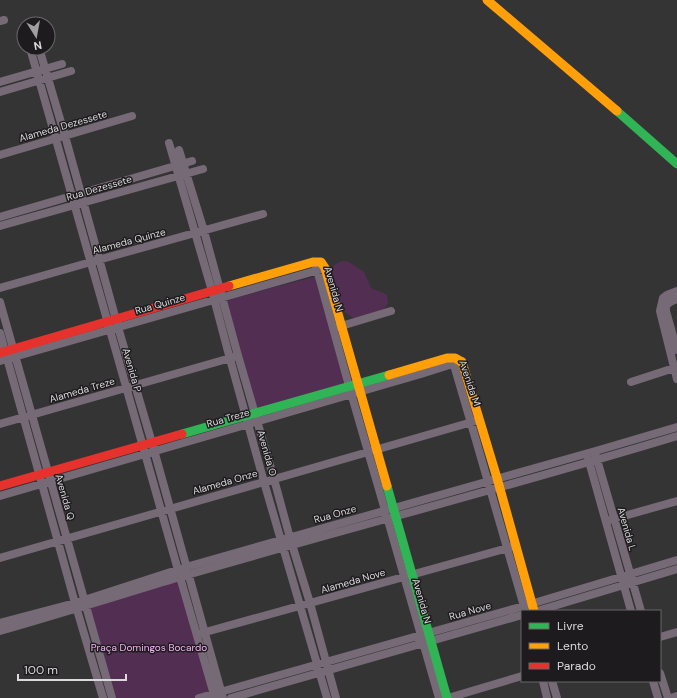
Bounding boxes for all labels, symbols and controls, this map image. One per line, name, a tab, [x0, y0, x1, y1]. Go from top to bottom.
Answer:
north arrow	[16, 16, 56, 56]
text: N	[33, 38, 43, 53]
street label: Alameda Dezessete	[17, 107, 109, 145]
street label: Rua Dezessete	[65, 172, 134, 204]
street label: Alameda Quinze	[91, 225, 167, 257]
street label: Avenida N	[321, 265, 347, 313]
street label: Rua Quinze	[133, 291, 187, 317]
street label: Avenida P	[120, 347, 145, 394]
street label: Avenida M	[456, 358, 484, 408]
street label: Alameda Treze	[48, 374, 117, 406]
street label: Rua Treze	[205, 406, 251, 430]
street label: Avenida O	[254, 429, 280, 478]
street label: Alameda Onze	[191, 466, 259, 497]
street label: Avenida Q	[52, 473, 78, 522]
street label: Rua Onze	[312, 502, 358, 526]
street label: Avenida L	[615, 506, 639, 552]
street label: Alameda Nove	[319, 565, 387, 596]
street label: Avenida N	[409, 577, 435, 625]
street label: Rua Nove	[448, 599, 493, 623]
legend	[521, 610, 661, 682]
text: Livre	[557, 618, 584, 634]
text: Lento	[557, 638, 588, 654]
park label: Praça Domingos Bocardo	[91, 641, 207, 654]
scale bar	[18, 656, 126, 682]
text: Parado	[557, 658, 596, 674]
text: 100 m	[24, 662, 58, 678]

